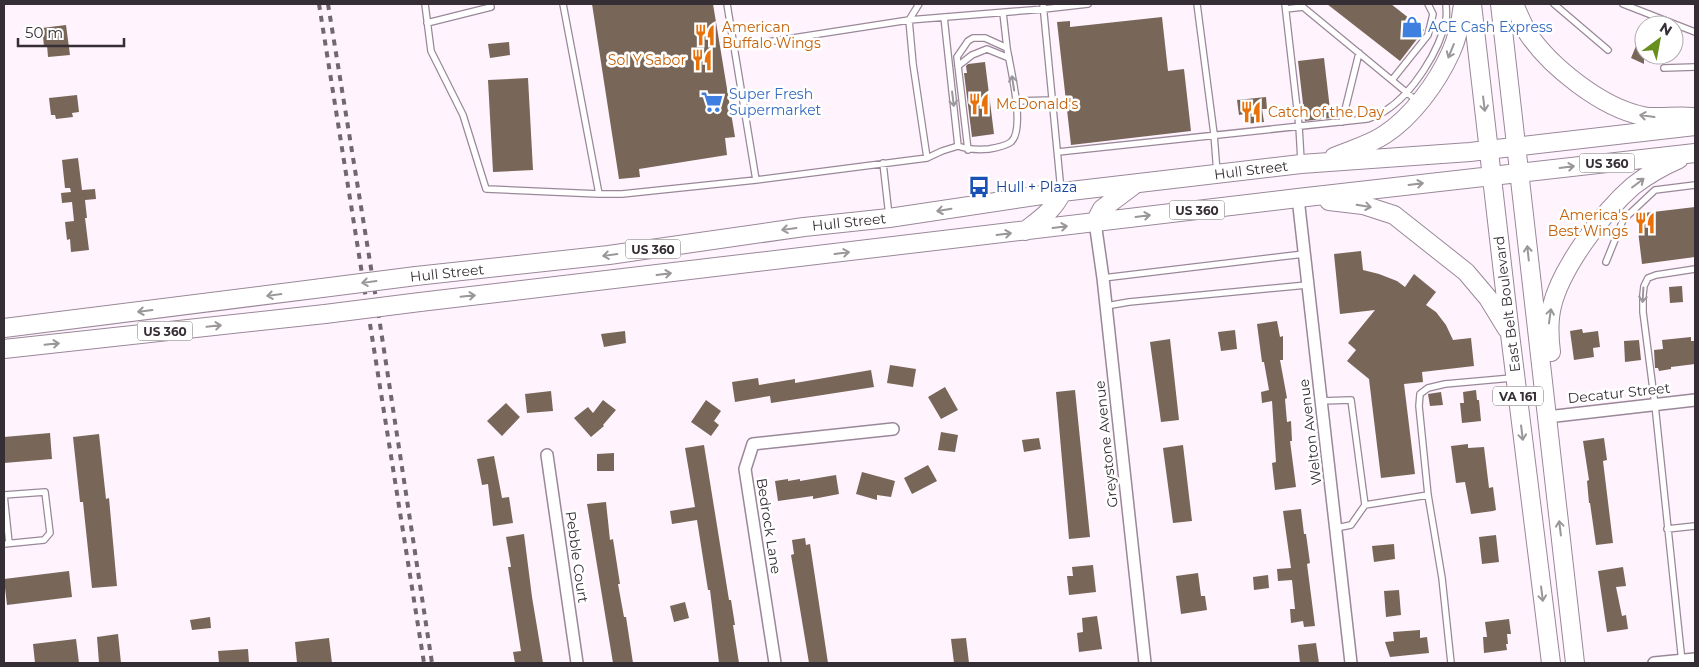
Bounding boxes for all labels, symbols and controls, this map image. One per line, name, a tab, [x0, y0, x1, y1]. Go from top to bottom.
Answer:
shop icon: ACE Cash Express	[1399, 14, 1425, 40]
scale bar	[18, 15, 124, 47]
north arrow	[1634, 15, 1684, 65]
place label: American Buffalo Wings	[722, 18, 821, 52]
place label: ACE Cash Express	[1428, 18, 1553, 36]
text: N	[1656, 18, 1675, 40]
restaurant icon: American Buffalo Wings	[692, 22, 718, 48]
text: 50 m	[25, 23, 63, 42]
one-way arrow	[1446, 43, 1455, 58]
restaurant icon: Sol Y Sabor	[689, 47, 715, 73]
place label: Sol Y Sabor	[608, 51, 686, 69]
one-way arrow	[1007, 76, 1017, 92]
place label: Super Fresh Supermarket	[729, 85, 822, 119]
supermarket icon: Super Fresh Supermarket	[699, 89, 725, 115]
one-way arrow	[948, 91, 958, 107]
restaurant icon: McDonald's	[966, 91, 992, 117]
place label: McDonald's	[996, 95, 1078, 113]
one-way arrow	[1479, 96, 1489, 112]
restaurant icon: Catch of the Day	[1238, 99, 1264, 125]
place label: Catch of the Day	[1268, 103, 1384, 121]
one-way arrow	[1639, 110, 1655, 120]
road number: US 360	[1580, 154, 1634, 172]
street label: Hull Street	[1213, 157, 1289, 183]
one-way arrow	[1559, 162, 1575, 172]
bus stop icon: Hull + Plaza	[966, 174, 992, 200]
place label: Hull + Plaza	[996, 178, 1077, 196]
one-way arrow	[1631, 178, 1645, 188]
one-way arrow	[1408, 179, 1424, 189]
road number: US 360	[1170, 200, 1224, 220]
one-way arrow	[1356, 201, 1372, 211]
one-way arrow	[936, 205, 952, 215]
place label: America's Best Wings	[1548, 206, 1628, 240]
street label: Hull Street	[811, 209, 887, 235]
restaurant icon: America's Best Wings	[1632, 210, 1658, 236]
one-way arrow	[1135, 211, 1151, 221]
one-way arrow	[1052, 222, 1068, 232]
one-way arrow	[781, 225, 797, 235]
one-way arrow	[995, 229, 1011, 239]
street label: East Belt Boulevard	[1490, 235, 1524, 373]
road number: US 360	[626, 240, 680, 258]
one-way arrow	[1523, 246, 1533, 262]
one-way arrow	[834, 248, 850, 258]
one-way arrow	[603, 250, 619, 260]
street label: Hull Street	[409, 260, 485, 286]
one-way arrow	[656, 269, 672, 279]
one-way arrow	[361, 277, 377, 287]
one-way arrow	[1639, 287, 1648, 303]
one-way arrow	[266, 290, 282, 300]
one-way arrow	[460, 291, 476, 301]
one-way arrow	[138, 306, 154, 316]
one-way arrow	[1546, 309, 1556, 325]
one-way arrow	[205, 321, 221, 331]
road number: US 360	[138, 322, 192, 341]
one-way arrow	[44, 339, 60, 348]
street label: Welton Avenue	[1295, 378, 1325, 486]
street label: Decatur Street	[1567, 379, 1671, 407]
street label: Greystone Avenue	[1090, 380, 1122, 508]
road number: VA 161	[1493, 386, 1543, 406]
one-way arrow	[1517, 424, 1527, 440]
street label: Bedrock Lane	[753, 477, 785, 575]
street label: Pebble Court	[562, 510, 592, 604]
one-way arrow	[1555, 520, 1565, 536]
one-way arrow	[1537, 586, 1547, 602]

